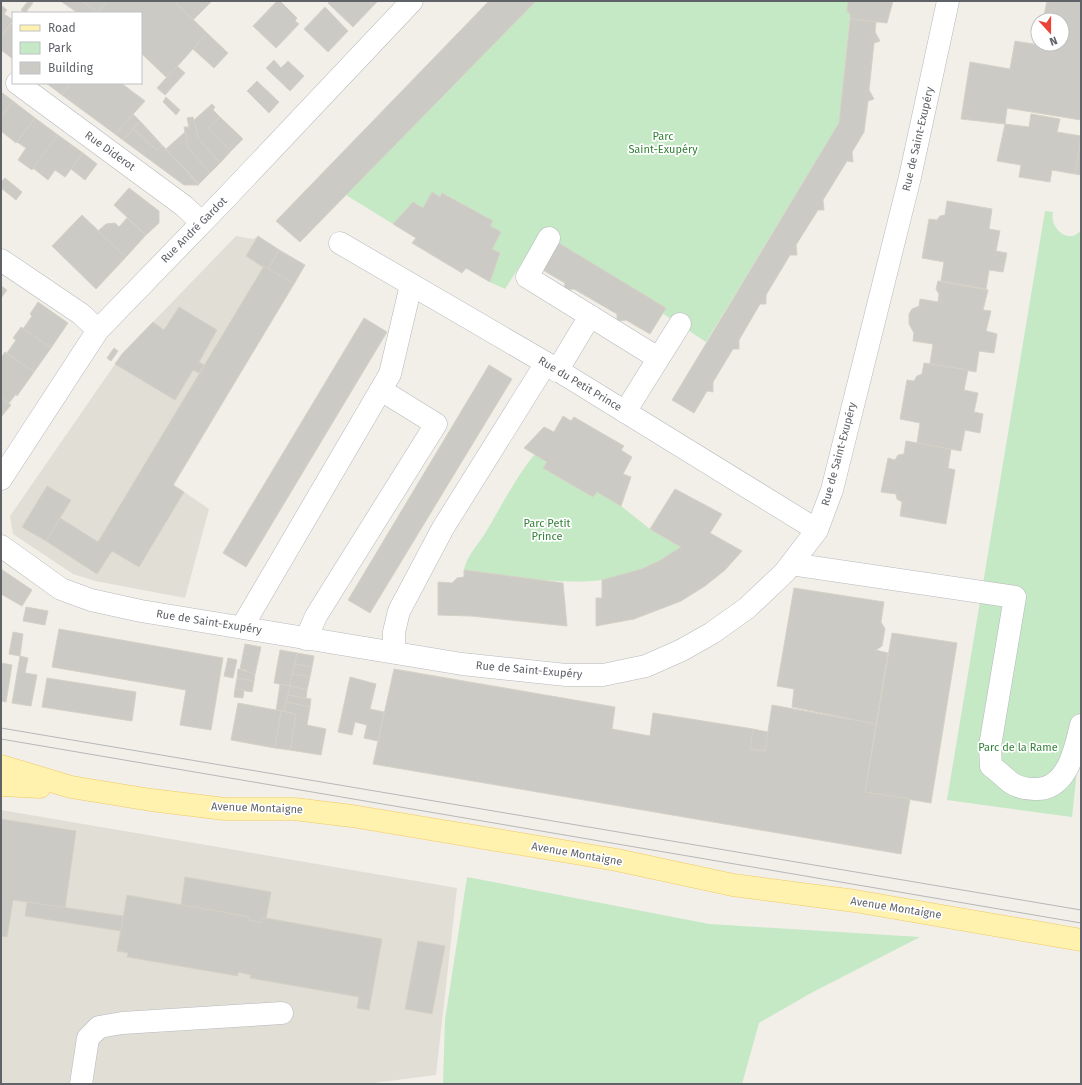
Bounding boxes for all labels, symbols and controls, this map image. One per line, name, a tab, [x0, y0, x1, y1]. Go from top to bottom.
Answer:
legend	[12, 12, 142, 84]
north arrow	[1030, 12, 1070, 52]
text: Road	[48, 21, 76, 35]
text: N	[1048, 33, 1059, 48]
text: Park	[48, 41, 72, 55]
text: Building	[48, 61, 94, 75]
street label: Rue de Saint-Exupéry	[900, 85, 936, 192]
street label: Rue Diderot	[82, 128, 138, 174]
park label: Parc Saint-Exupéry	[628, 130, 698, 156]
street label: Rue André Gardot	[158, 194, 230, 266]
street label: Rue du Petit Prince	[536, 354, 624, 414]
street label: Rue de Saint-Exupéry	[819, 400, 859, 507]
park label: Parc Petit Prince	[524, 517, 571, 543]
street label: Rue de Saint-Exupéry	[155, 607, 263, 637]
street label: Rue de Saint-Exupéry	[475, 659, 583, 681]
park label: Parc de la Rame	[978, 741, 1058, 754]
street label: Avenue Montaigne	[211, 800, 303, 816]
street label: Avenue Montaigne	[531, 840, 623, 868]
street label: Avenue Montaigne	[850, 894, 942, 922]

